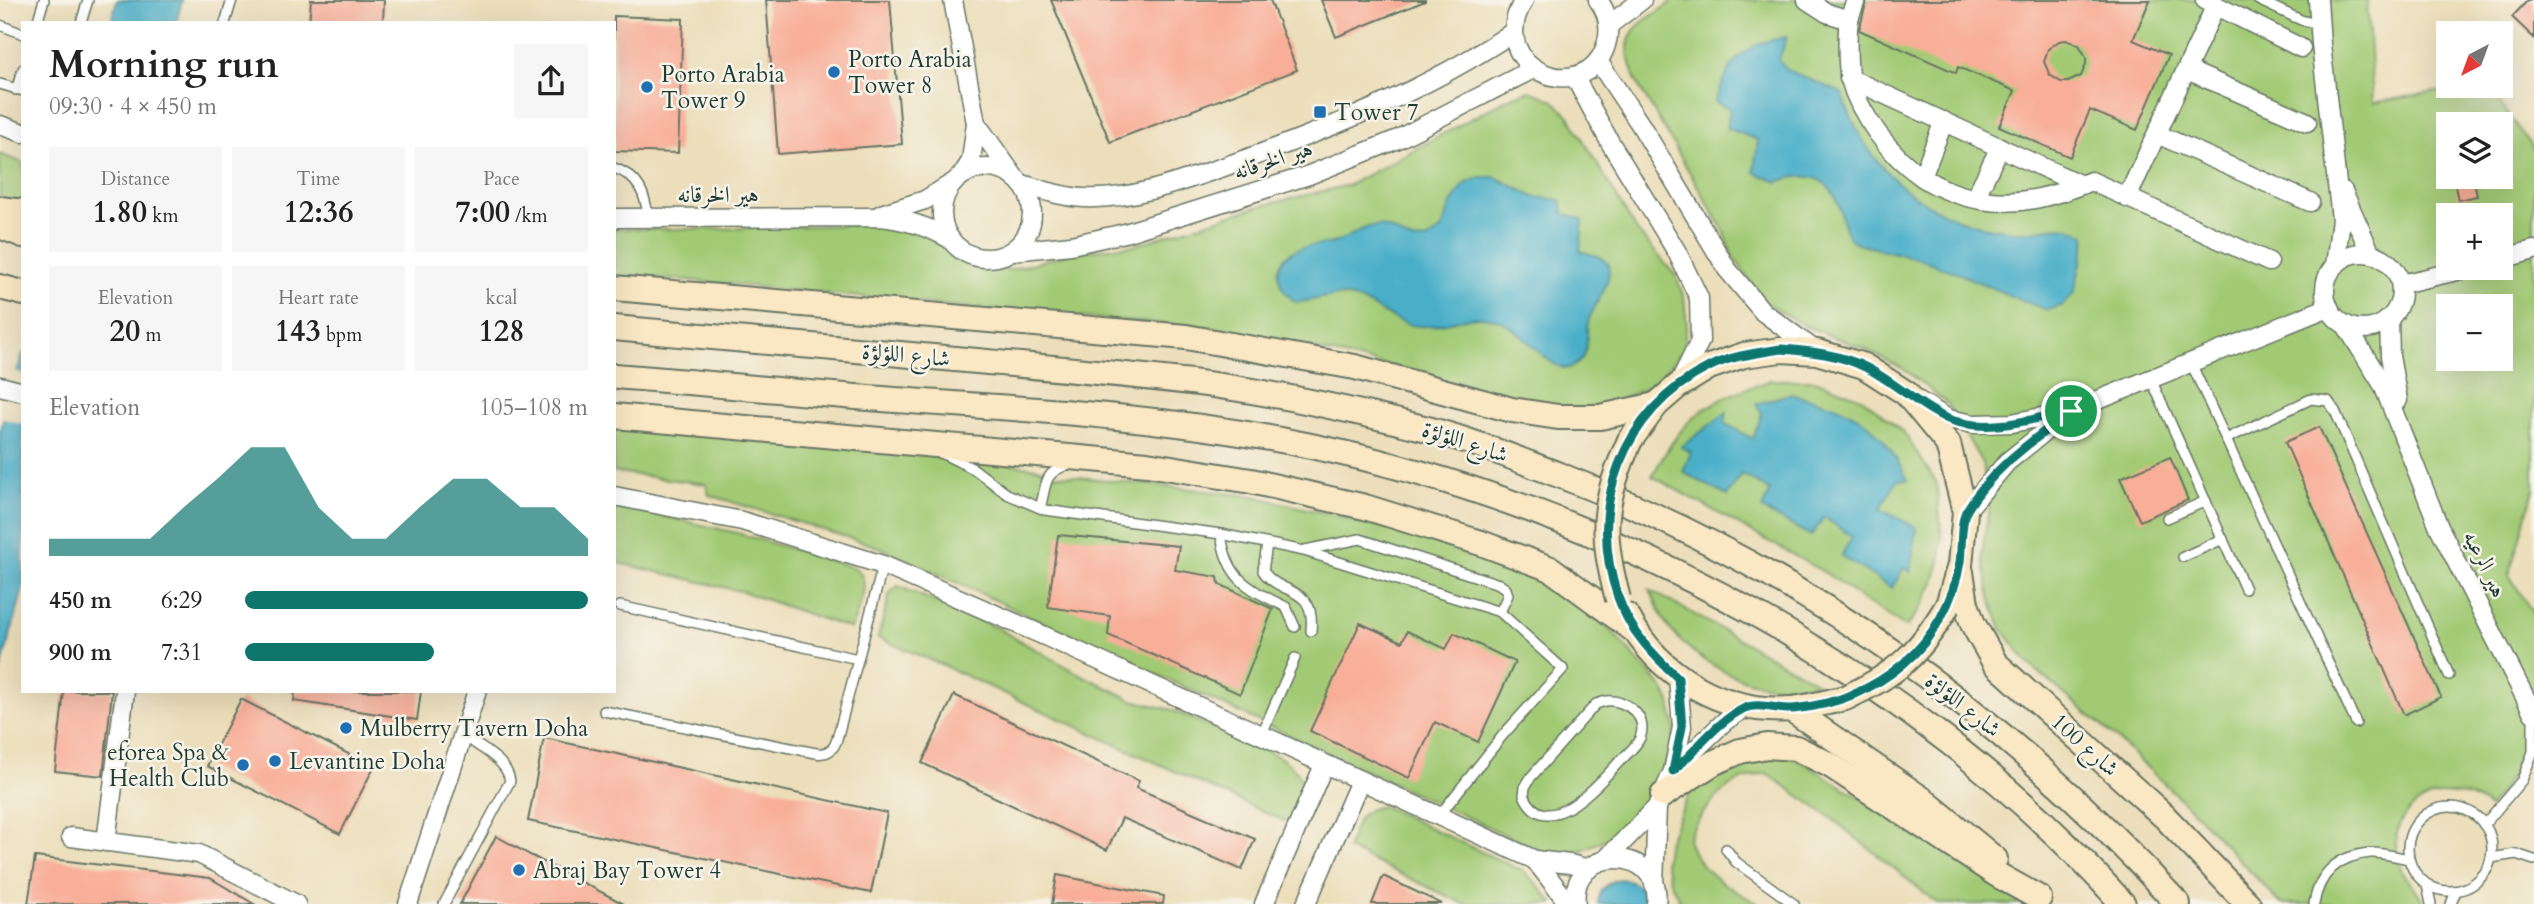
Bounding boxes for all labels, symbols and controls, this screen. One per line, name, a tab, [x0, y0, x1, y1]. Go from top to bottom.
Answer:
north arrow	[2436, 21, 2513, 98]
map controls	[2436, 21, 2513, 371]
text: Morning run	[49, 39, 279, 91]
button: share	[514, 44, 588, 118]
place label: Porto Arabia Tower 8	[848, 44, 972, 101]
place label: Porto Arabia Tower 9	[661, 59, 785, 116]
marker: Porto Arabia Tower 8	[826, 64, 842, 80]
marker: Porto Arabia Tower 9	[639, 79, 655, 95]
text: 09:30 · 4 × 450 m	[49, 91, 217, 122]
place label: Tower 7	[1334, 97, 1419, 128]
marker: Tower 7	[1312, 104, 1328, 120]
button: layers	[2436, 112, 2513, 189]
street label: هير الخرقانه	[1229, 133, 1317, 187]
text: Distance	[101, 166, 170, 192]
text: Time	[297, 166, 340, 192]
text: Pace	[483, 166, 520, 192]
street label: هير الخرقانه	[677, 179, 759, 210]
text: 1.80	[92, 192, 147, 233]
text: 12:36	[283, 192, 354, 233]
text: 7:00	[455, 192, 510, 233]
text: km	[147, 203, 179, 229]
text: /km	[510, 203, 548, 229]
button: +	[2436, 203, 2513, 280]
text: Elevation	[98, 285, 173, 311]
text: Heart rate	[278, 285, 359, 311]
text: kcal	[486, 285, 517, 311]
button: −	[2436, 294, 2513, 371]
text: 20	[110, 311, 140, 352]
text: 143	[275, 311, 321, 352]
text: 128	[478, 311, 525, 352]
text: m	[140, 322, 161, 348]
text: bpm	[321, 322, 362, 348]
street label: شارع اللؤلؤة	[860, 336, 952, 378]
pin	[2041, 381, 2101, 441]
text: Elevation	[49, 392, 140, 423]
text: 105–108 m	[479, 392, 588, 423]
icon: arrive	[2052, 392, 2090, 430]
street label: شارع اللؤلؤة	[1417, 414, 1512, 474]
street label: هير الرعيه	[2455, 525, 2515, 603]
text: 450 m	[49, 585, 112, 616]
text: 6:29	[161, 585, 202, 616]
text: 900 m	[49, 637, 112, 668]
text: 7:31	[161, 637, 202, 668]
street label: شارع اللؤلؤة	[1916, 665, 2008, 748]
street label: شارع 100	[2042, 706, 2126, 787]
place label: Mulberry Tavern Doha	[360, 713, 588, 744]
marker: Mulberry Tavern Doha	[338, 720, 354, 736]
place label: eforea Spa & Health Club	[107, 737, 229, 794]
place label: Levantine Doha	[289, 746, 445, 777]
marker: Levantine Doha	[267, 753, 283, 769]
marker: eforea Spa & Health Club	[235, 757, 251, 773]
place label: Abraj Bay Tower 4	[533, 855, 721, 886]
marker: Abraj Bay Tower 4	[511, 862, 527, 878]

